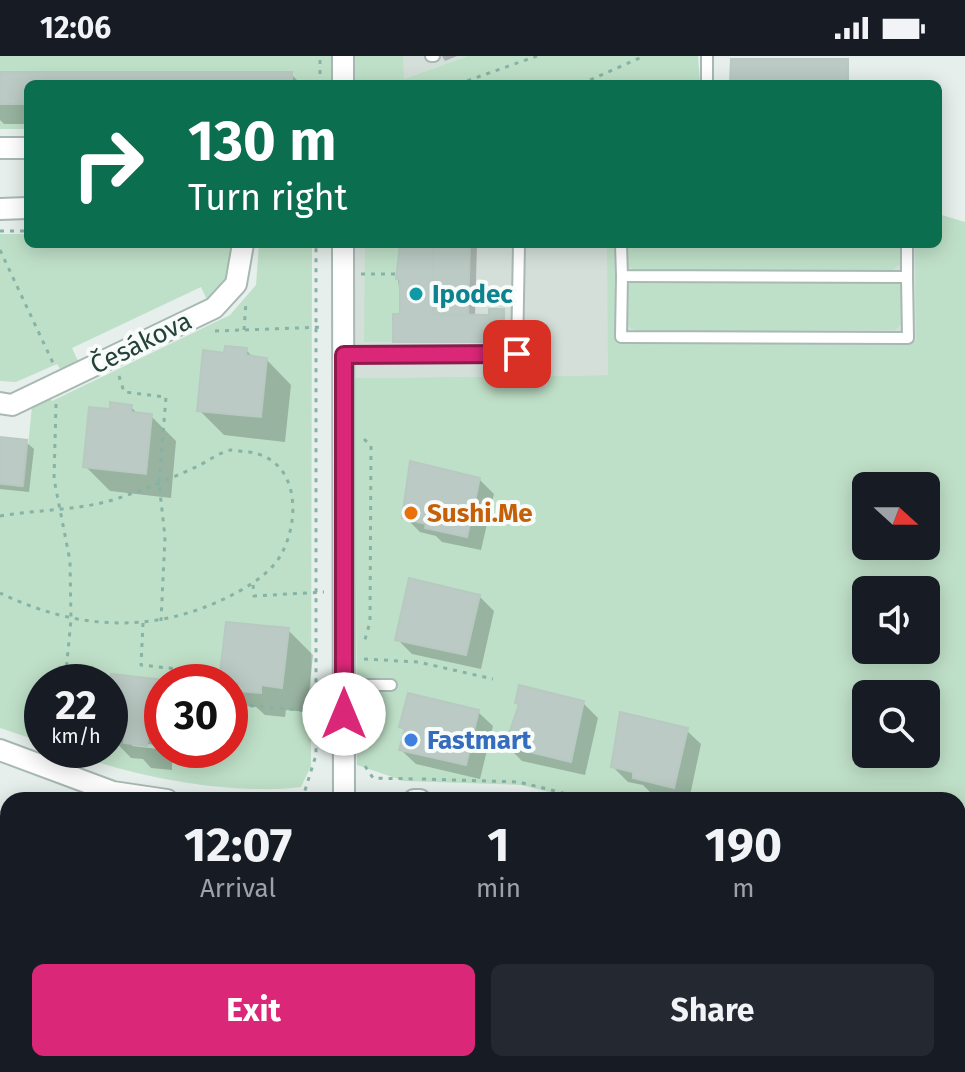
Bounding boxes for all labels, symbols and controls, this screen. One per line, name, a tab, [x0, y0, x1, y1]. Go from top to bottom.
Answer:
text: 12:06	[40, 10, 111, 46]
text: 130 m	[188, 108, 336, 175]
icon: right	[56, 112, 160, 216]
text: Turn right	[188, 176, 348, 220]
place label: Ipodec	[432, 279, 513, 310]
marker: Ipodec	[407, 285, 425, 303]
street label: Česákova	[85, 304, 197, 381]
pin	[483, 320, 551, 388]
icon: arrive	[495, 332, 539, 376]
north arrow	[852, 472, 940, 560]
map controls	[852, 472, 940, 768]
place label: Sushi.Me	[427, 498, 533, 529]
marker: Sushi.Me	[402, 504, 420, 522]
button: sound	[852, 576, 940, 664]
speed limit sign: 30	[144, 664, 248, 768]
position arrow	[302, 672, 386, 756]
button: search	[852, 680, 940, 768]
text: 22	[55, 682, 97, 730]
text: km/h	[51, 724, 101, 748]
place label: Fastmart	[427, 725, 532, 756]
marker: Fastmart	[402, 731, 420, 749]
text: 12:07	[184, 816, 292, 874]
text: 1	[487, 816, 510, 874]
text: 190	[705, 816, 782, 874]
text: Arrival	[200, 873, 276, 904]
text: min	[476, 873, 521, 904]
text: m	[732, 873, 755, 904]
button: Exit	[32, 964, 475, 1056]
button: Share	[491, 964, 934, 1056]

